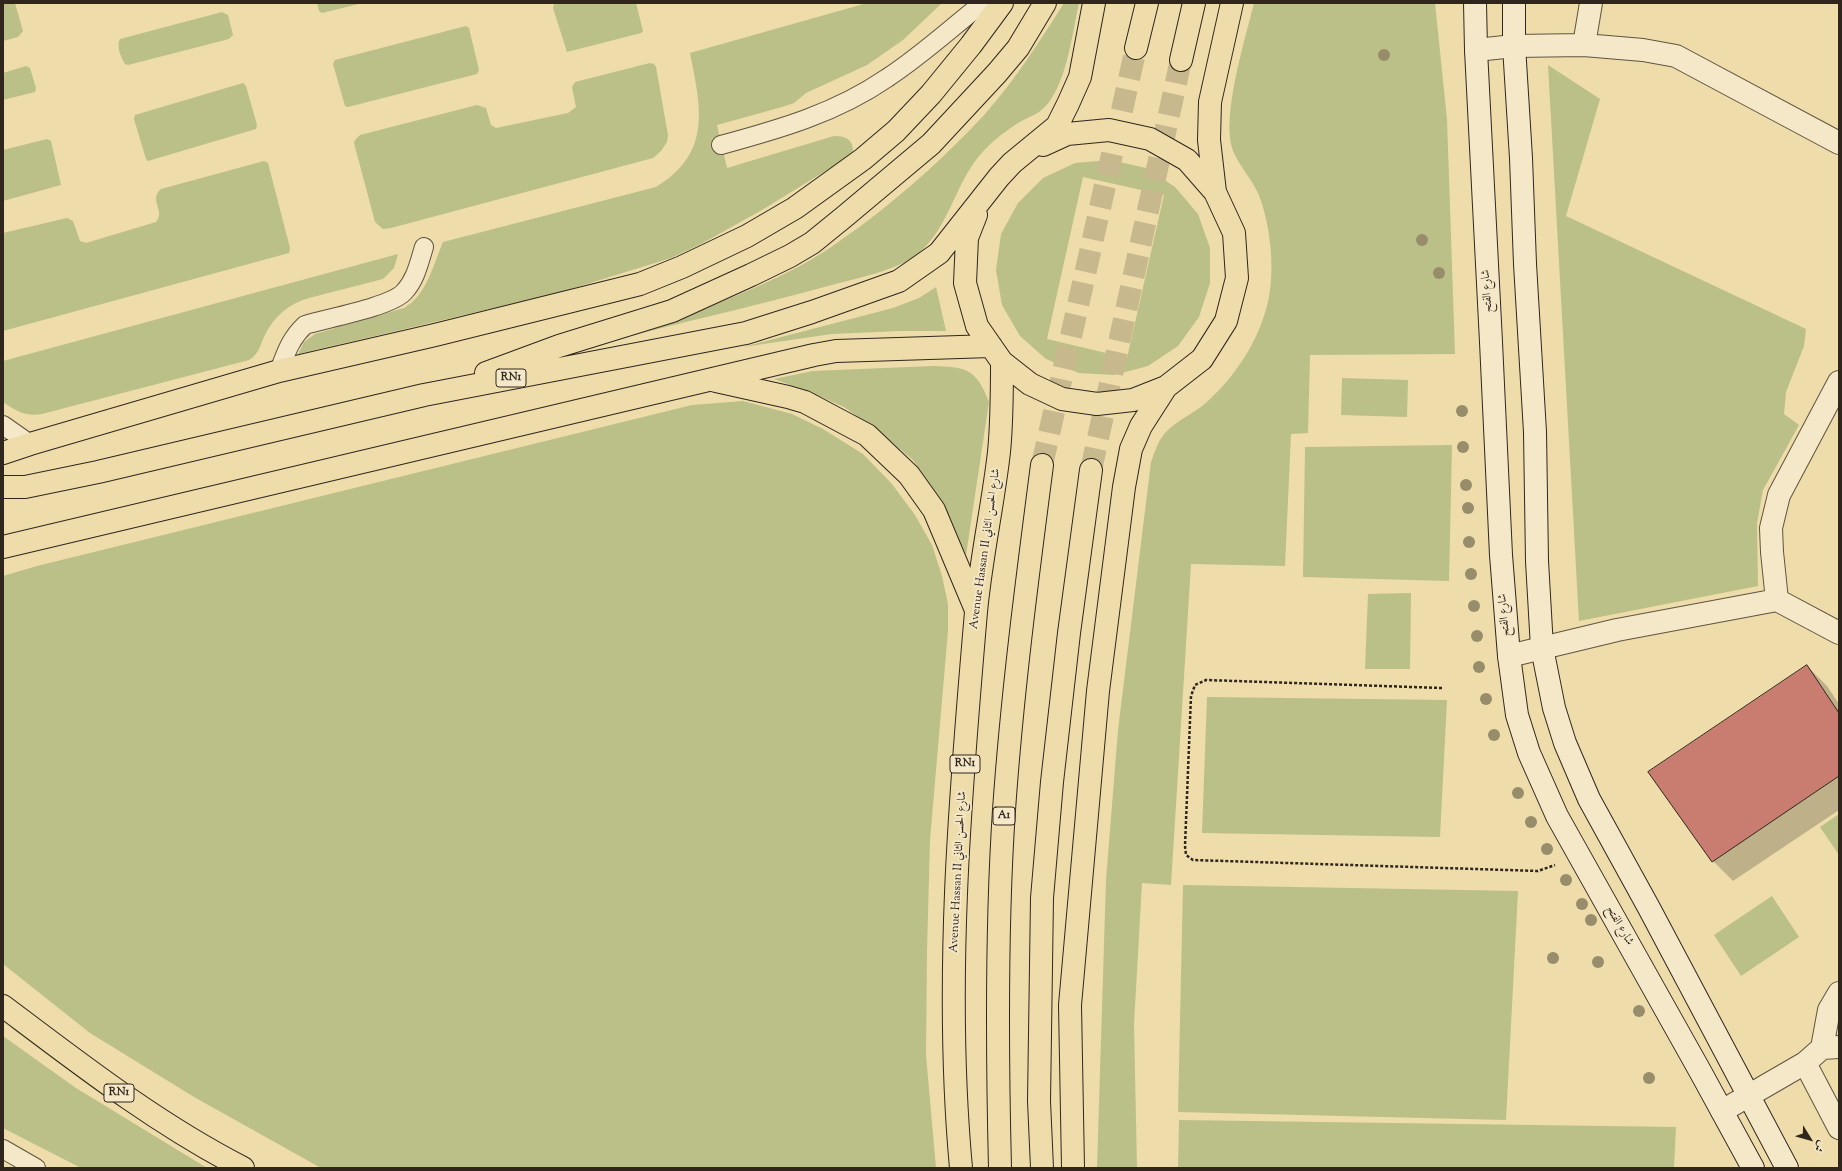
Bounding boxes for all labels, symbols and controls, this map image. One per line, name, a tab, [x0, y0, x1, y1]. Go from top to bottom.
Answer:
street label: شارع الفتح	[1479, 269, 1497, 313]
road number: RN1	[496, 369, 526, 387]
street label: Avenue Hassan II شارع الحسن الثاني	[968, 468, 1004, 630]
street label: شارع الفتح	[1496, 593, 1514, 637]
road number: RN1	[950, 755, 980, 773]
street label: Avenue Hassan II شارع الحسن الثاني	[948, 791, 970, 953]
road number: A1	[993, 807, 1015, 825]
street label: شارع الفتح	[1602, 904, 1636, 948]
road number: RN1	[104, 1084, 134, 1102]
north arrow	[1790, 1119, 1830, 1159]
text: ش	[1810, 1137, 1829, 1155]

